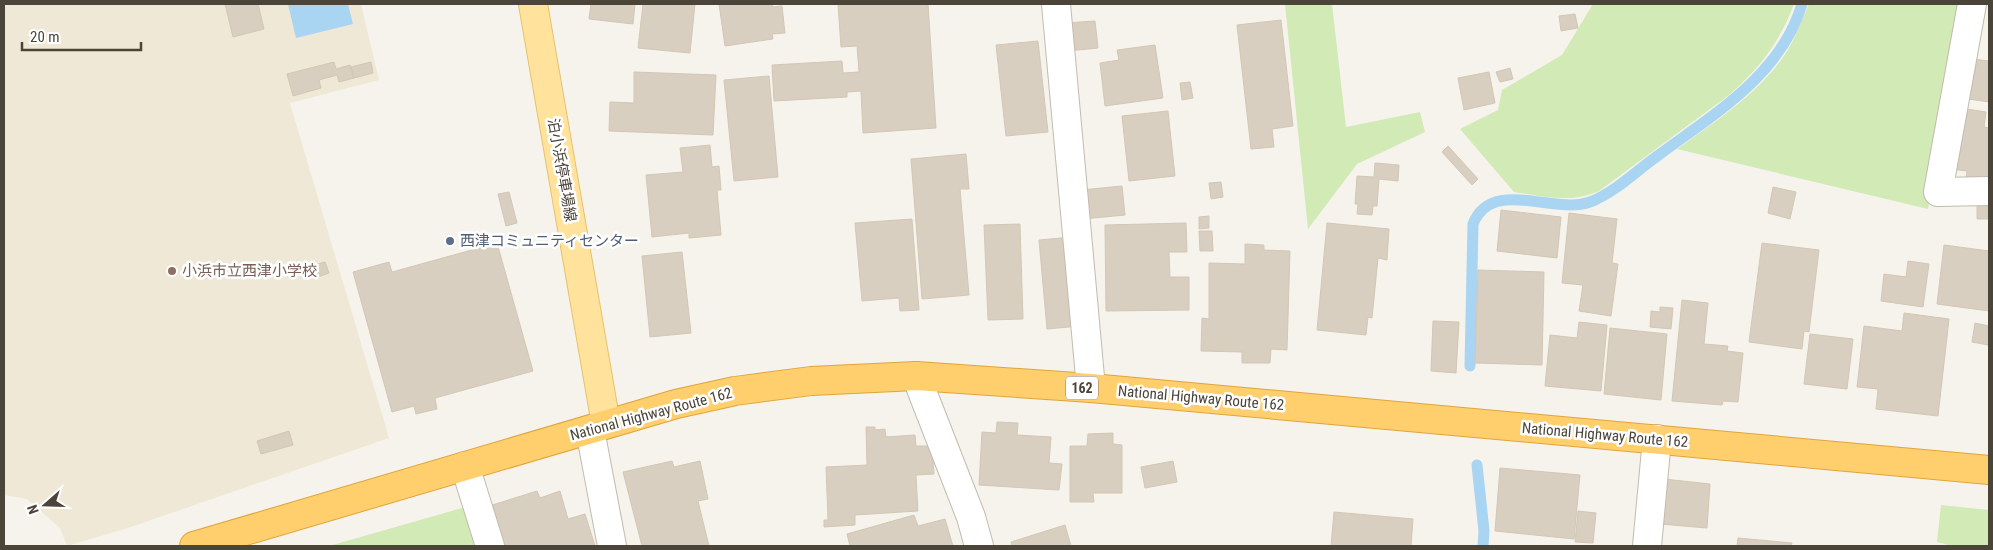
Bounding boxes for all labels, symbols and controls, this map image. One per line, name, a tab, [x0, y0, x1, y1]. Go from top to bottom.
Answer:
scale bar	[22, 20, 141, 52]
text: 20 m	[30, 28, 60, 46]
street label: 泊小浜停車場線	[544, 117, 580, 223]
place label: 西津コミュニティセンター	[460, 232, 639, 250]
marker: 西津コミュニティセンター	[444, 235, 456, 247]
place label: 小浜市立西津小学校	[182, 262, 317, 280]
marker: 小浜市立西津小学校	[166, 265, 178, 277]
road number: 162	[1066, 376, 1098, 399]
street label: National Highway Route 162	[1117, 382, 1285, 414]
street label: National Highway Route 162	[568, 384, 734, 444]
street label: National Highway Route 162	[1521, 419, 1689, 451]
north arrow	[20, 480, 70, 530]
text: N	[24, 503, 42, 516]

